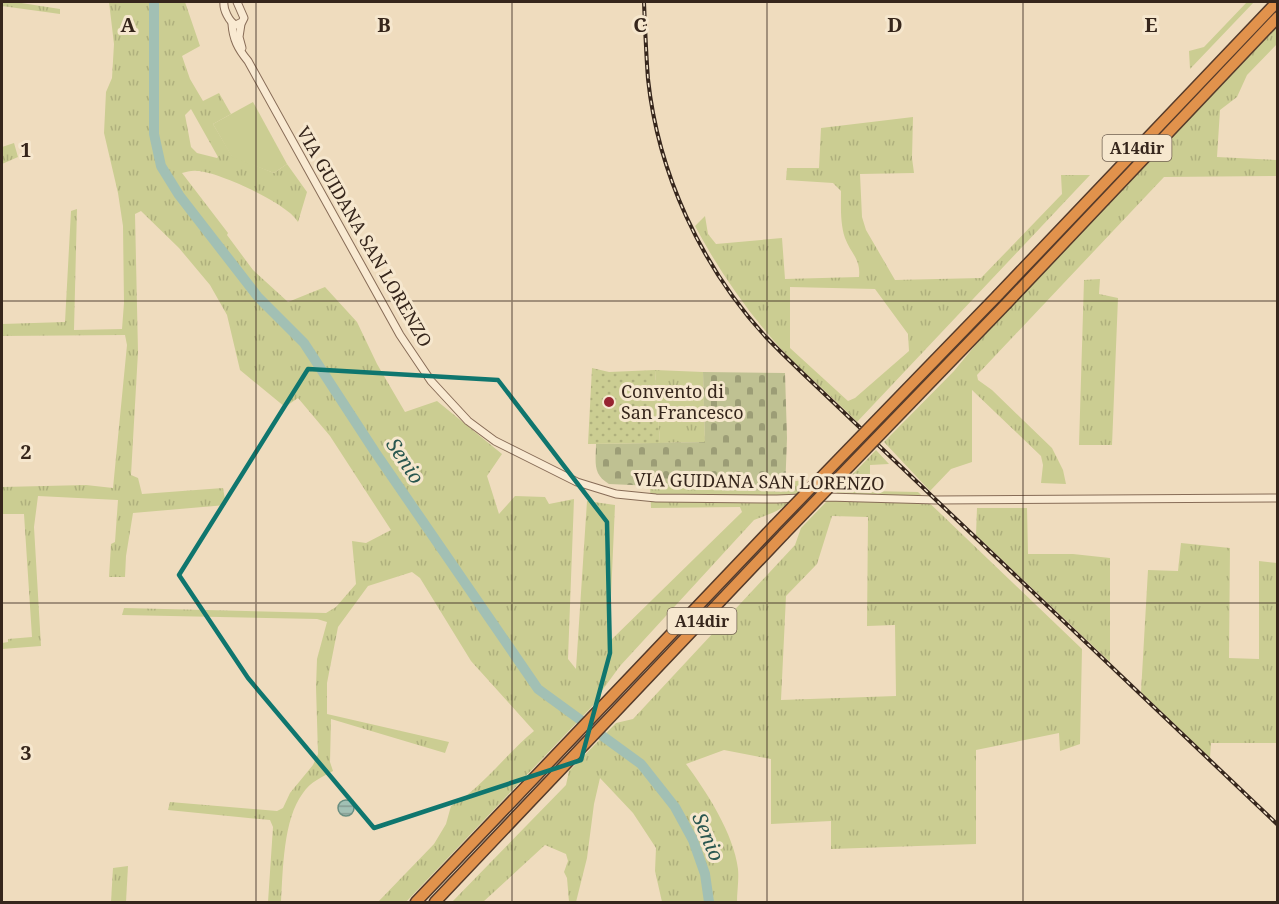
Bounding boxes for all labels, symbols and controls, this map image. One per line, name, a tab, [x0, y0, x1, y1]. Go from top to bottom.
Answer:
text: A	[120, 11, 136, 38]
text: B	[377, 11, 391, 38]
text: C	[633, 11, 647, 38]
text: D	[887, 11, 903, 38]
text: E	[1144, 11, 1158, 38]
street label: VIA GUIDANA SAN LORENZO	[292, 122, 438, 351]
road number: A14dir	[1102, 135, 1172, 161]
text: 1	[20, 136, 32, 163]
place label: Convento di San Francesco	[621, 379, 744, 424]
marker: Convento di San Francesco	[602, 395, 616, 409]
water label: Senio	[380, 432, 431, 489]
text: 2	[20, 438, 32, 465]
street label: VIA GUIDANA SAN LORENZO	[633, 467, 885, 495]
road number: A14dir	[668, 608, 736, 634]
text: 3	[20, 739, 32, 766]
water label: Senio	[686, 808, 731, 865]

